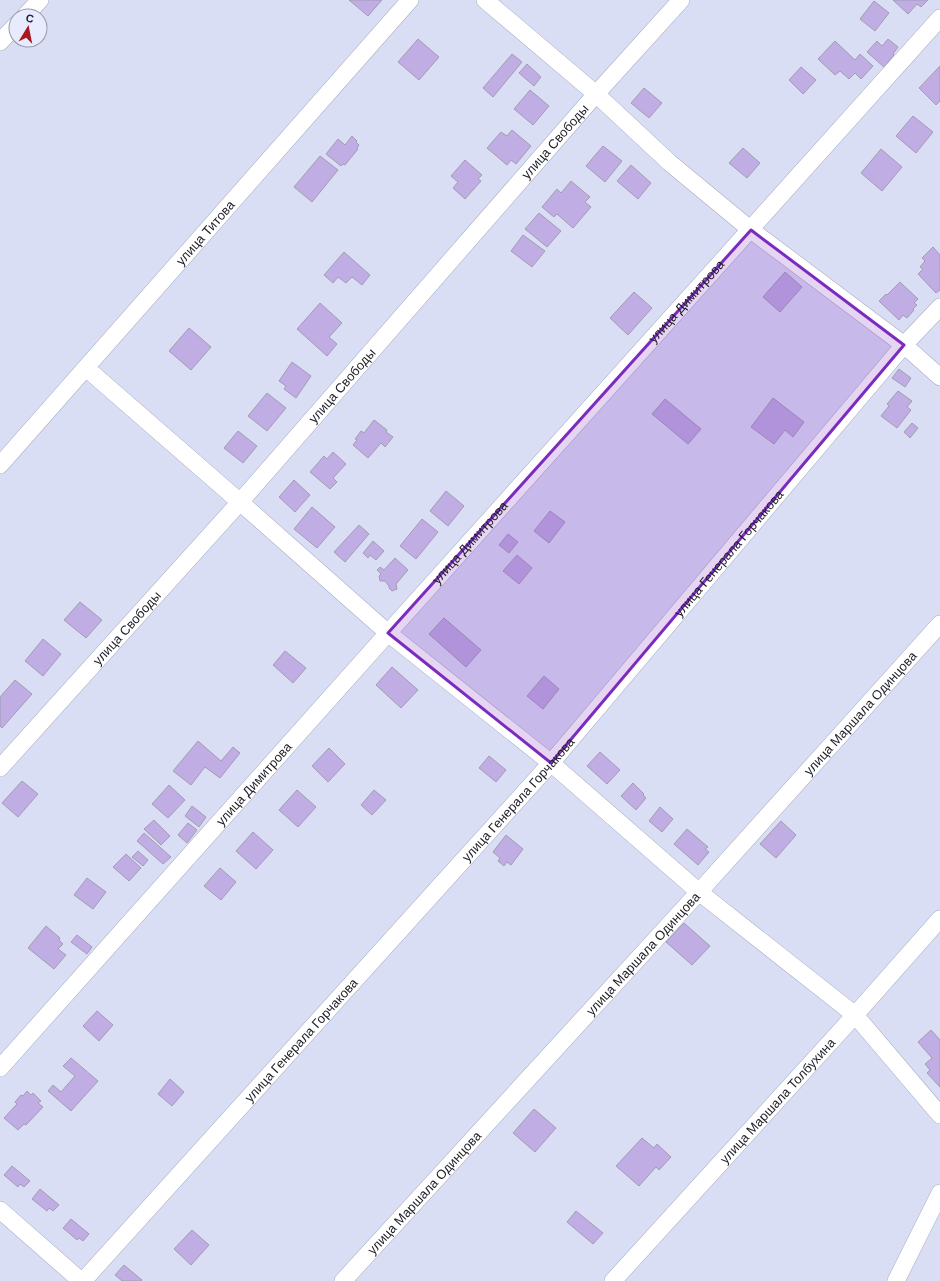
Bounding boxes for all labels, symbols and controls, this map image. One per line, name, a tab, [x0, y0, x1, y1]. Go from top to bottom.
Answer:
north arrow	[8, 8, 48, 48]
text: С	[25, 11, 35, 26]
street label: улица Свободы	[518, 101, 592, 183]
street label: улица Титова	[172, 196, 239, 269]
street label: улица Димитрова	[645, 256, 729, 346]
street label: улица Свободы	[305, 345, 379, 427]
street label: улица Генерала Горчакова	[670, 486, 788, 620]
street label: улица Димитрова	[428, 497, 512, 588]
street label: улица Свободы	[89, 587, 165, 669]
street label: улица Маршала Одинцова	[800, 647, 921, 779]
street label: улица Генерала Горчакова	[458, 733, 579, 865]
street label: улица Димитрова	[212, 738, 296, 829]
street label: улица Маршала Одинцова	[582, 888, 704, 1019]
street label: улица Генерала Горчакова	[241, 974, 362, 1106]
street label: улица Маршала Толбухина	[716, 1034, 840, 1167]
street label: улица Маршала Одинцова	[364, 1127, 486, 1258]

